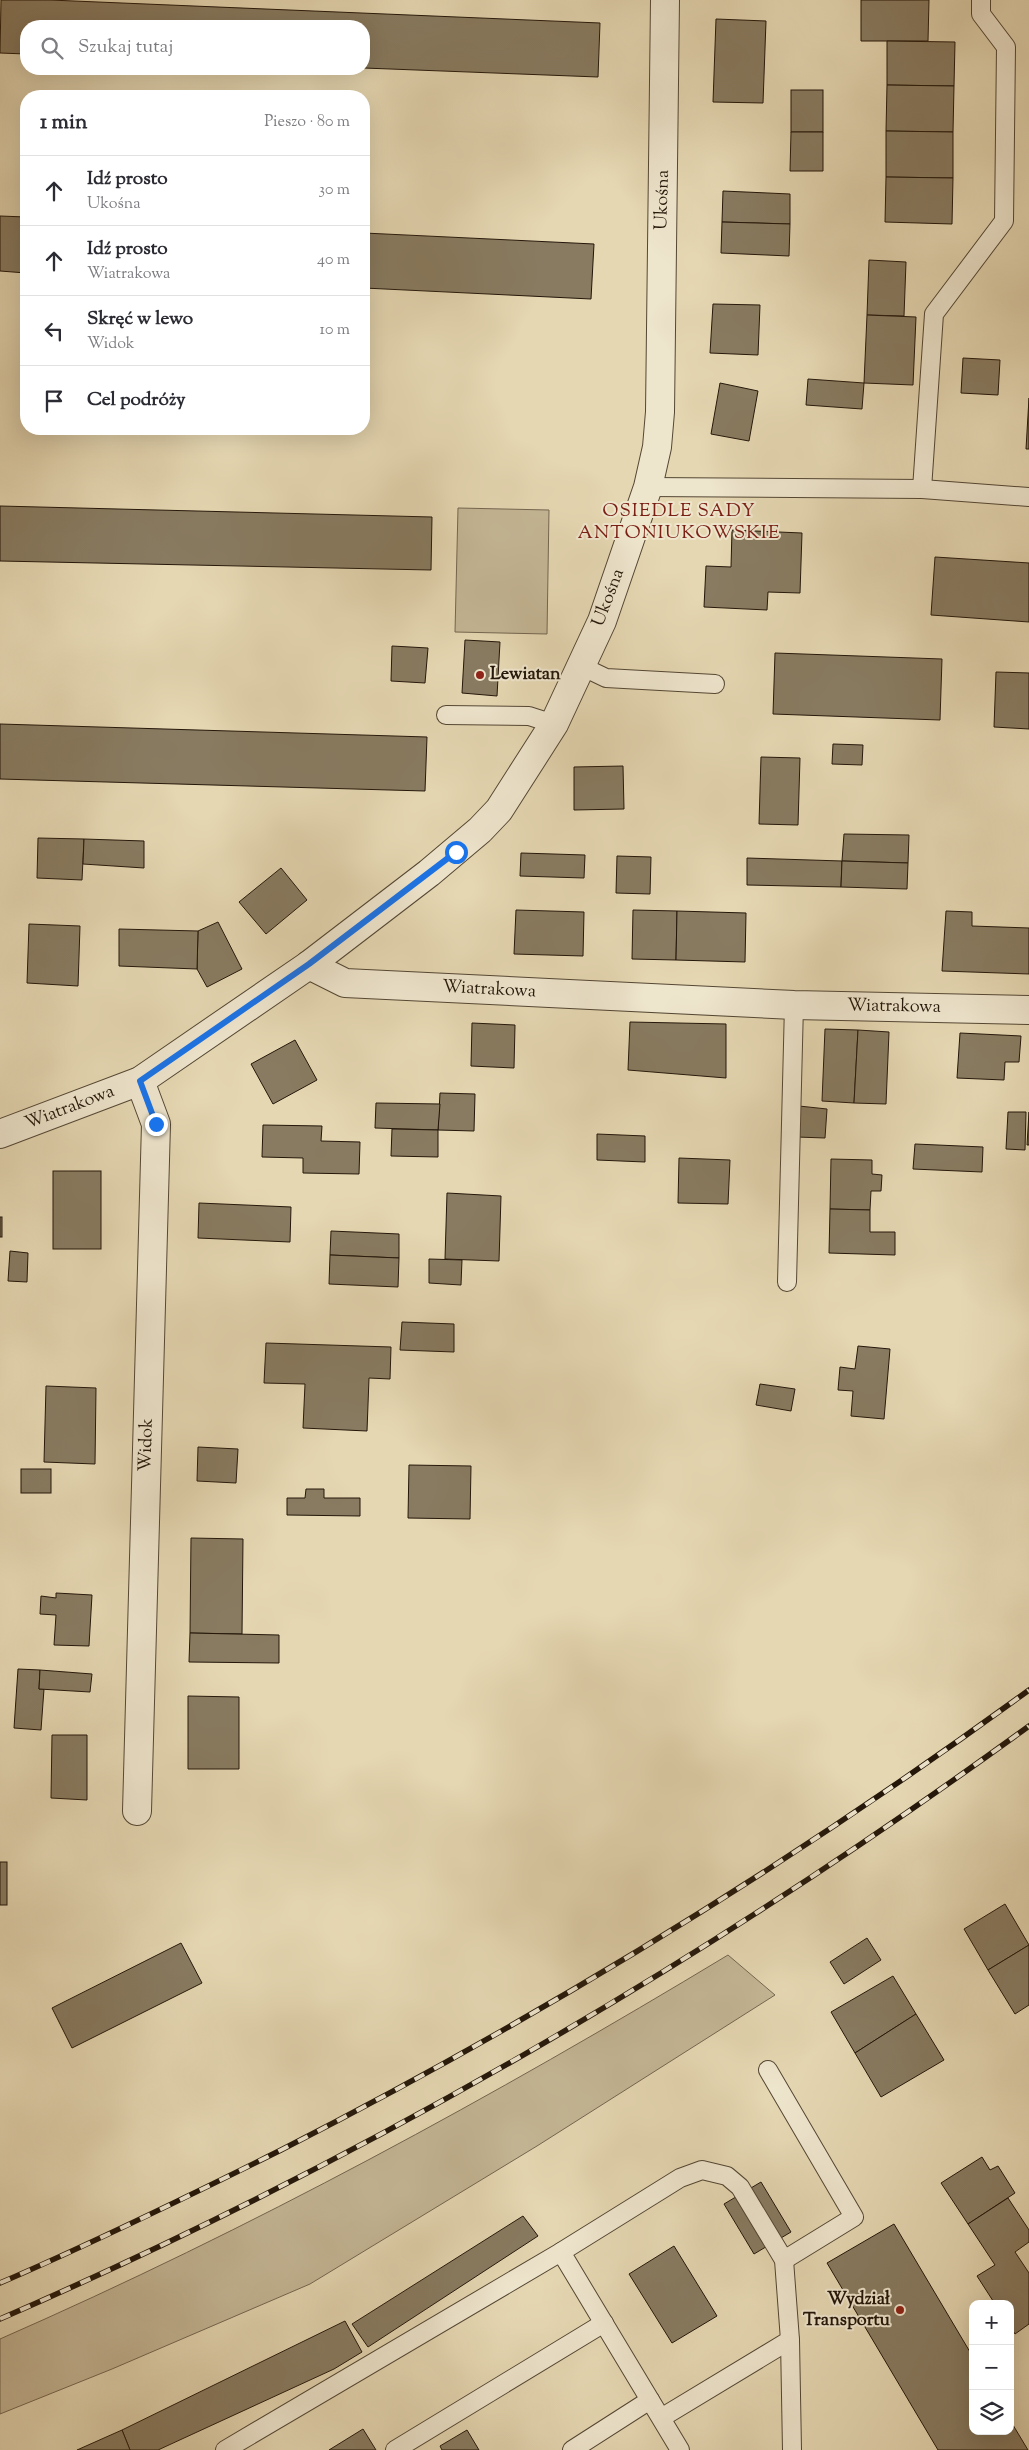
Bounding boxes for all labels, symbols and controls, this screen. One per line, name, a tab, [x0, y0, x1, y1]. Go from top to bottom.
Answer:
search box	[20, 20, 370, 75]
icon: search	[38, 34, 66, 62]
text: Szukaj tutaj	[78, 34, 173, 61]
text: 1 min	[40, 108, 87, 138]
text: Pieszo · 80 m	[264, 111, 350, 134]
text: Idź prosto	[87, 166, 168, 193]
street label: Ukośna	[649, 169, 677, 231]
icon: ahead	[40, 177, 68, 205]
text: 30 m	[319, 179, 350, 202]
text: Ukośna	[87, 193, 141, 216]
text: Idź prosto	[87, 236, 168, 263]
icon: ahead	[40, 247, 68, 275]
text: 40 m	[317, 249, 350, 272]
text: Wiatrakowa	[87, 263, 171, 286]
text: Skręć w lewo	[87, 306, 193, 333]
icon: left	[40, 317, 68, 345]
text: 10 m	[320, 319, 350, 342]
text: Widok	[87, 333, 135, 356]
icon: arrive	[40, 387, 68, 415]
text: Cel podróży	[87, 387, 186, 414]
district label: OSIEDLE SADY ANTONIUKOWSKIE	[578, 498, 780, 547]
street label: Ukośna	[586, 565, 632, 631]
place label: Lewiatan	[490, 662, 561, 688]
marker: Lewiatan	[474, 669, 486, 681]
route start	[445, 841, 468, 864]
street label: Wiatrakowa	[441, 975, 537, 1005]
street label: Wiatrakowa	[847, 993, 941, 1021]
street label: Wiatrakowa	[21, 1079, 119, 1137]
route end	[145, 1113, 168, 1136]
street label: Widok	[133, 1418, 161, 1472]
place label: Wydział Transportu	[803, 2287, 891, 2334]
map controls	[969, 2300, 1014, 2435]
button: +	[969, 2300, 1014, 2345]
marker: Wydział Transportu	[894, 2304, 906, 2316]
button: −	[969, 2345, 1014, 2390]
button: layers	[969, 2390, 1014, 2435]

